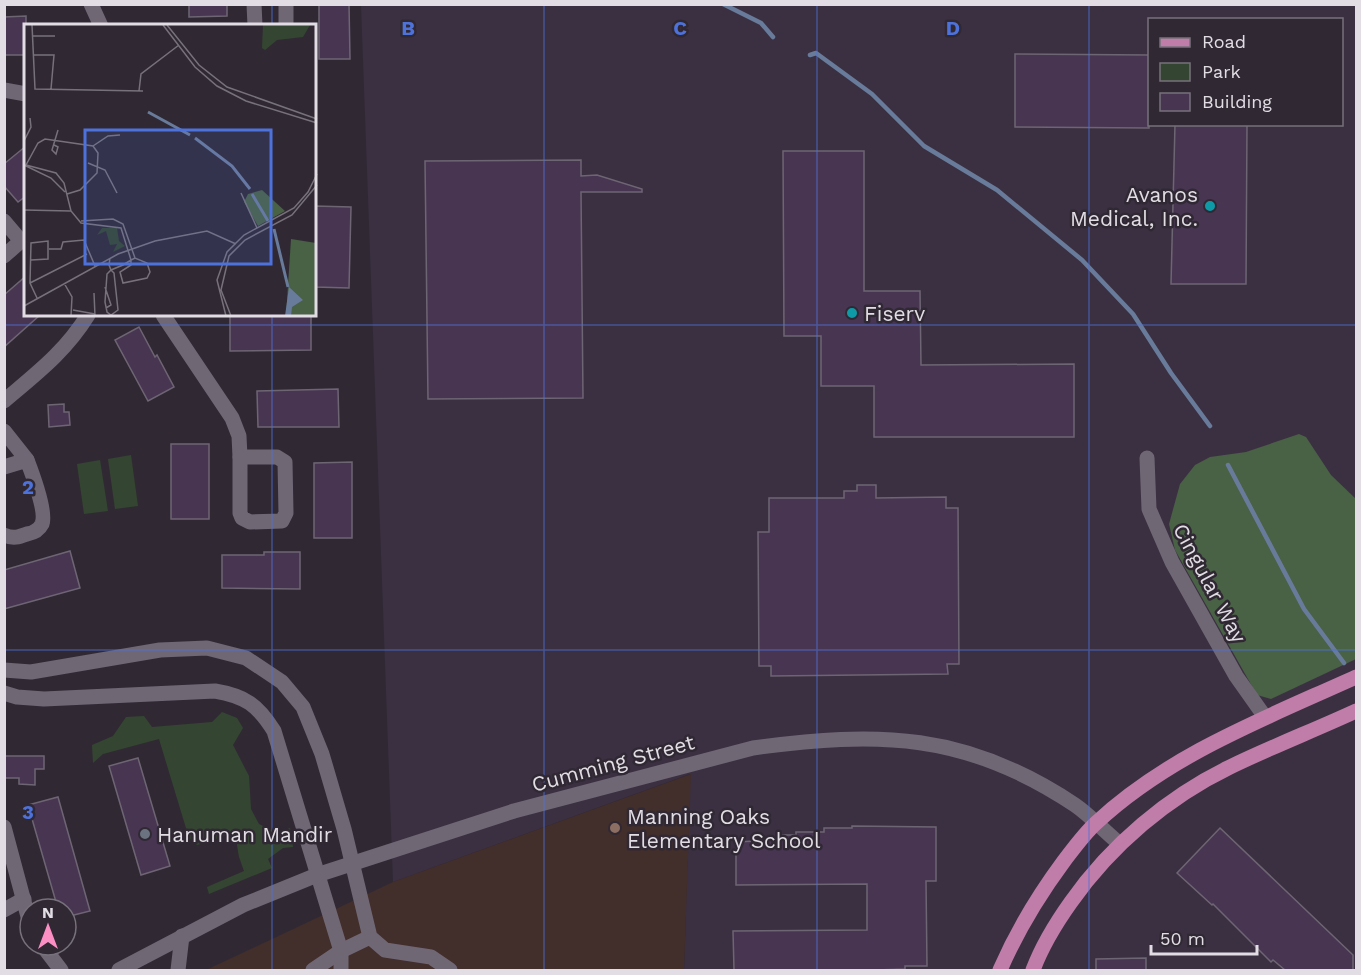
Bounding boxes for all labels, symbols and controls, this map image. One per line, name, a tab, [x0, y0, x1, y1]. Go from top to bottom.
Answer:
text: B	[401, 16, 415, 40]
text: C	[673, 16, 687, 40]
text: D	[946, 16, 960, 40]
legend	[1148, 18, 1343, 126]
inset map	[24, 24, 316, 316]
text: Road	[1202, 31, 1246, 52]
text: Park	[1202, 61, 1241, 82]
text: Building	[1202, 91, 1272, 112]
place label: Avanos Medical, Inc.	[1070, 182, 1198, 231]
marker: Avanos Medical, Inc.	[1203, 199, 1217, 213]
place label: Fiserv	[864, 301, 925, 326]
marker: Fiserv	[845, 306, 859, 320]
text: 2	[22, 475, 34, 499]
street label: Cingular Way	[1168, 519, 1252, 647]
street label: Cumming Street	[529, 729, 697, 797]
text: 3	[22, 800, 34, 824]
place label: Manning Oaks Elementary School	[627, 804, 821, 853]
marker: Manning Oaks Elementary School	[608, 821, 622, 835]
place label: Hanuman Mandir	[157, 822, 333, 847]
marker: Hanuman Mandir	[138, 827, 152, 841]
north arrow	[18, 897, 78, 957]
text: N	[42, 903, 54, 922]
scale bar	[1151, 918, 1258, 956]
text: 50 m	[1160, 928, 1205, 949]

